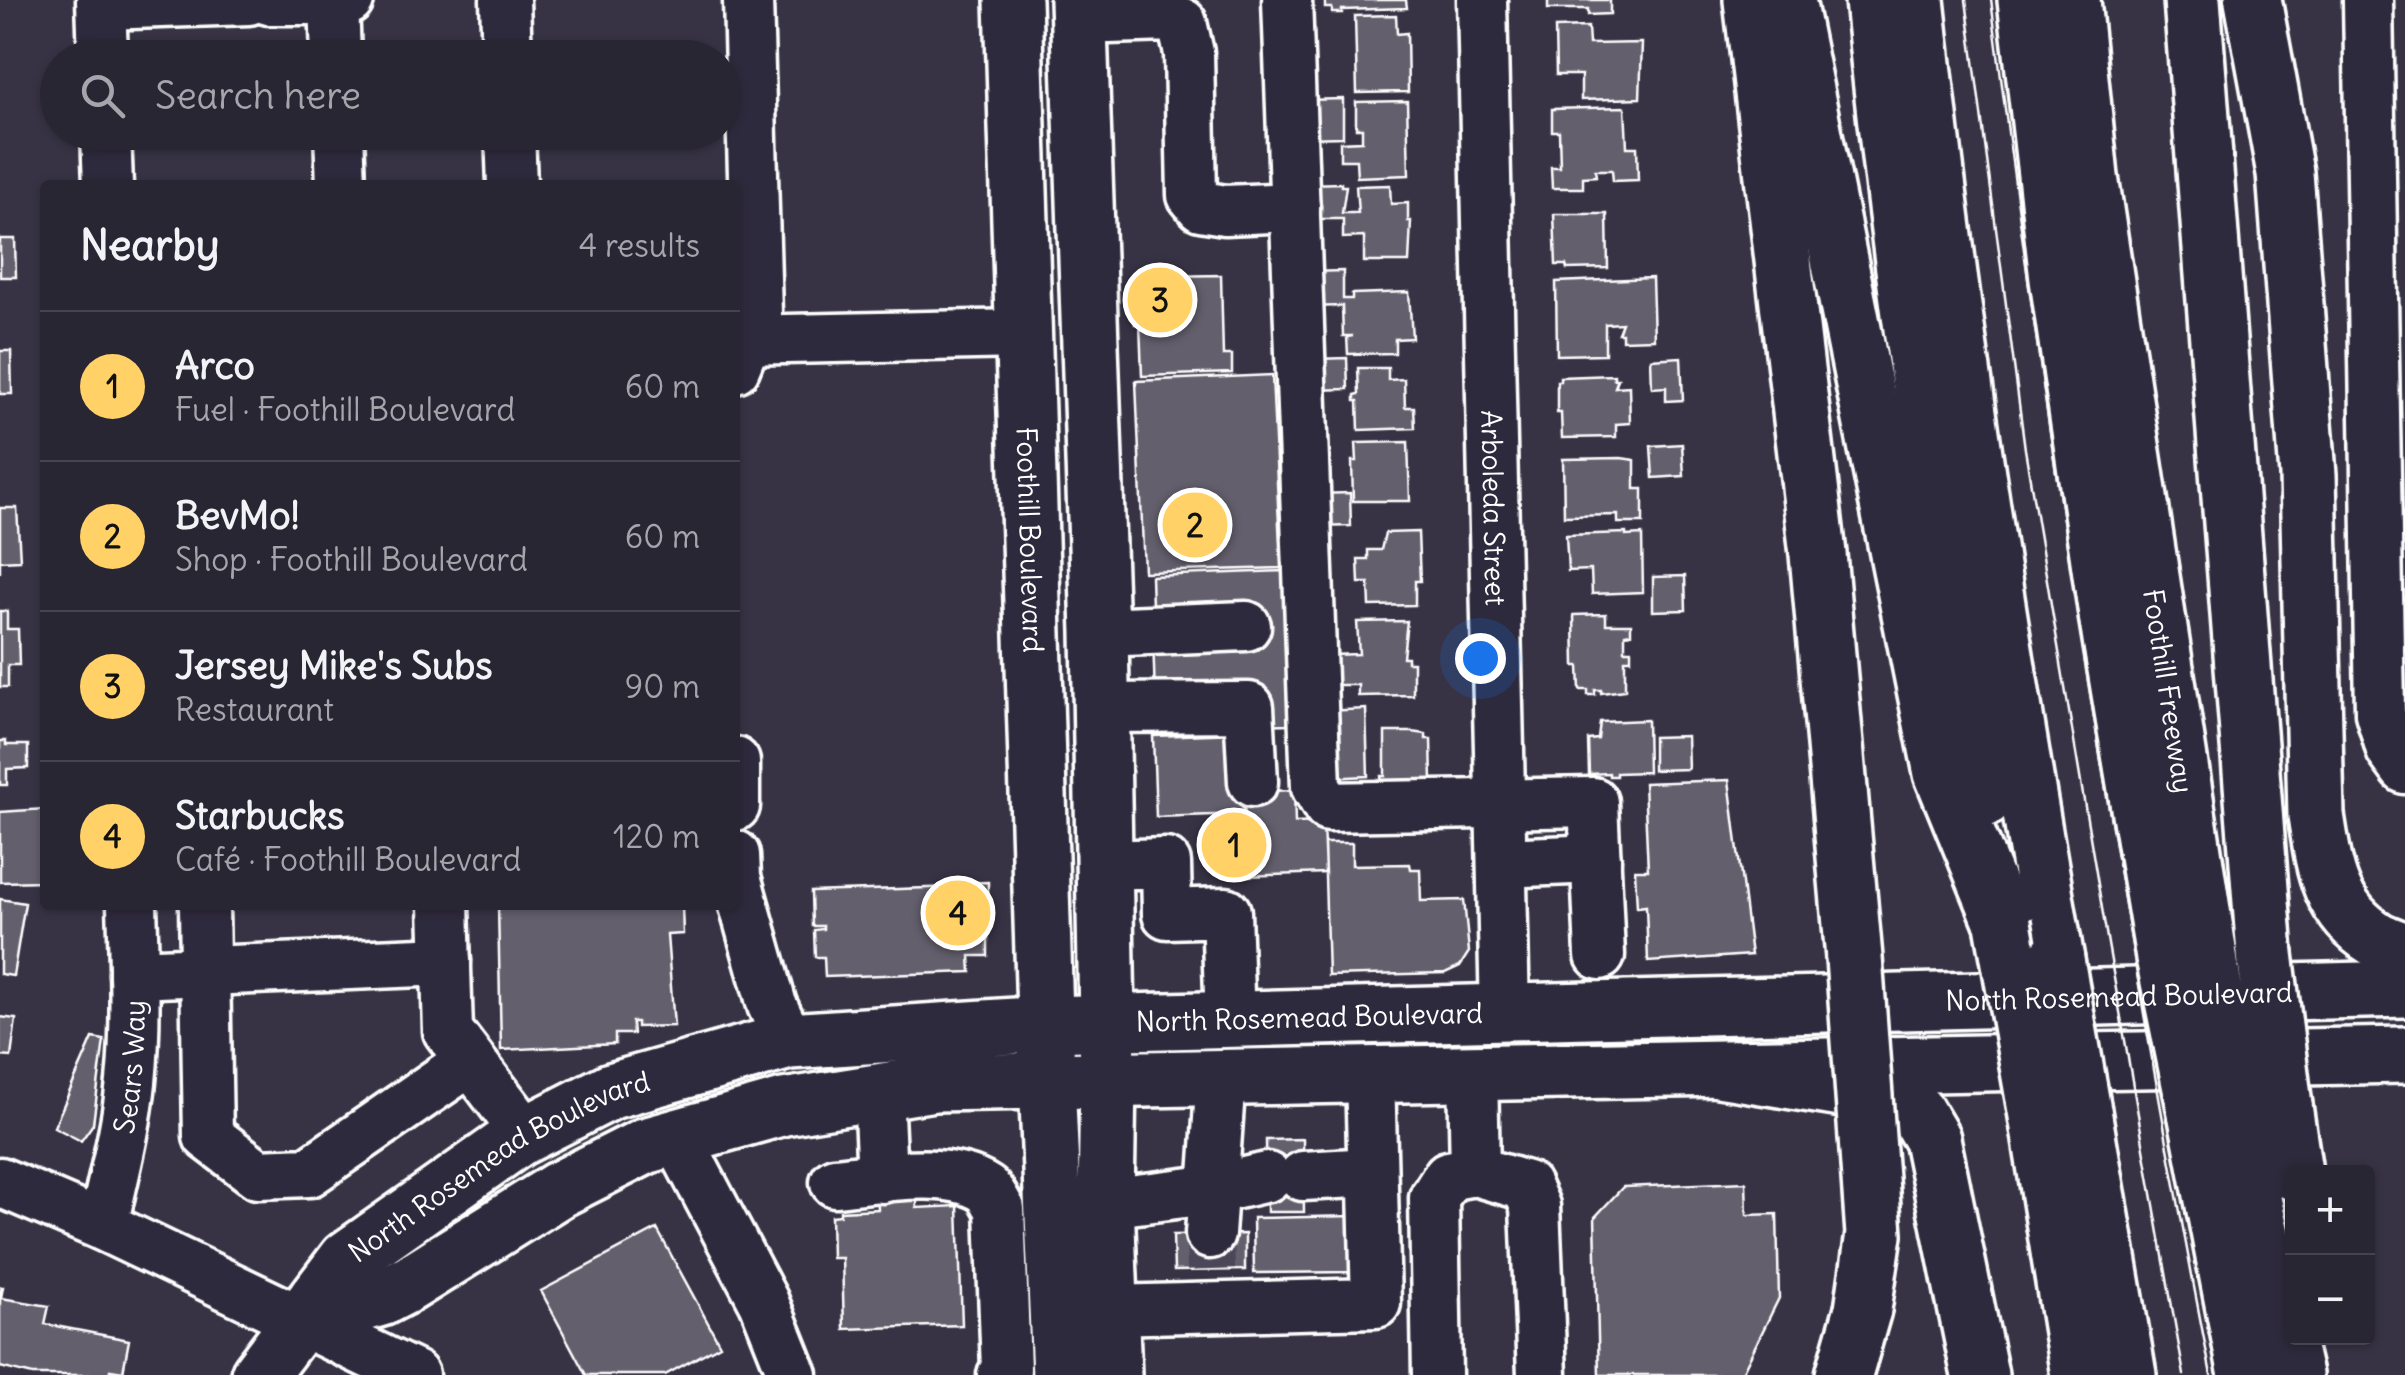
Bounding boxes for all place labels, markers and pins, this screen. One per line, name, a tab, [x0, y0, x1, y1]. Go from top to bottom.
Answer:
pin: 3	[1128, 262, 1192, 338]
pin: 2	[1162, 488, 1228, 562]
pin: 1	[1202, 808, 1266, 882]
pin: 4	[926, 876, 990, 950]

